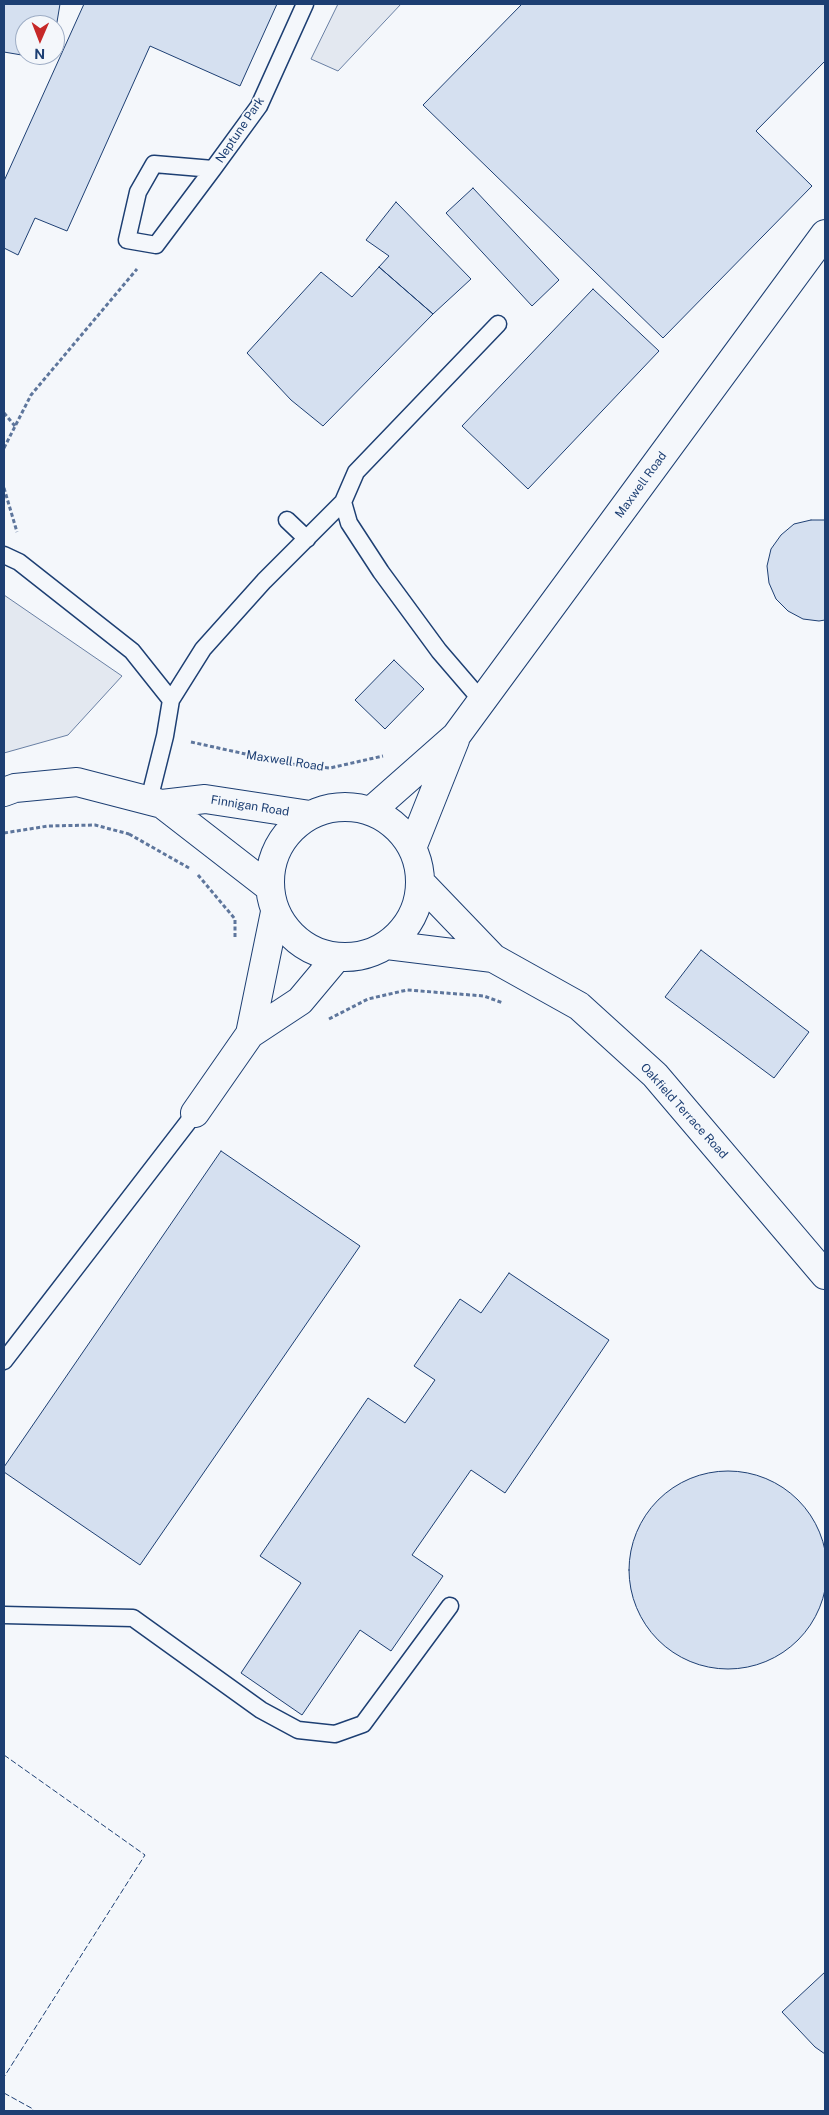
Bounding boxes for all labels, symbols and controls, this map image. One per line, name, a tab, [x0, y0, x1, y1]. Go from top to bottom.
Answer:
north arrow	[15, 15, 65, 65]
text: N	[34, 46, 45, 62]
street label: Neptune Park	[213, 94, 267, 166]
street label: Maxwell Road	[612, 449, 670, 521]
street label: Maxwell Road	[245, 748, 325, 774]
street label: Finnigan Road	[210, 793, 290, 819]
street label: Oakfield Terrace Road	[637, 1060, 731, 1162]

